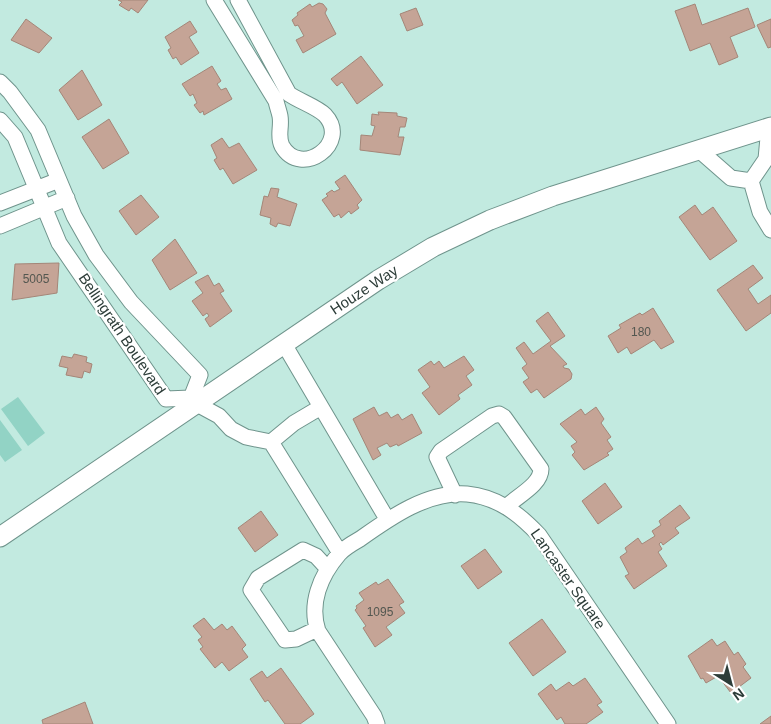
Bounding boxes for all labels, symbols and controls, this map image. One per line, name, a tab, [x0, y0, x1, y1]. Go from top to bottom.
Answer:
street label: Houze Way	[327, 261, 401, 318]
street label: Bellingrath Boulevard	[75, 270, 169, 398]
house number: 5005	[23, 272, 50, 286]
house number: 180	[631, 325, 651, 339]
street label: Lancaster Square	[527, 525, 609, 632]
house number: 1095	[367, 605, 394, 619]
north arrow	[706, 659, 756, 709]
text: N	[730, 685, 747, 704]

